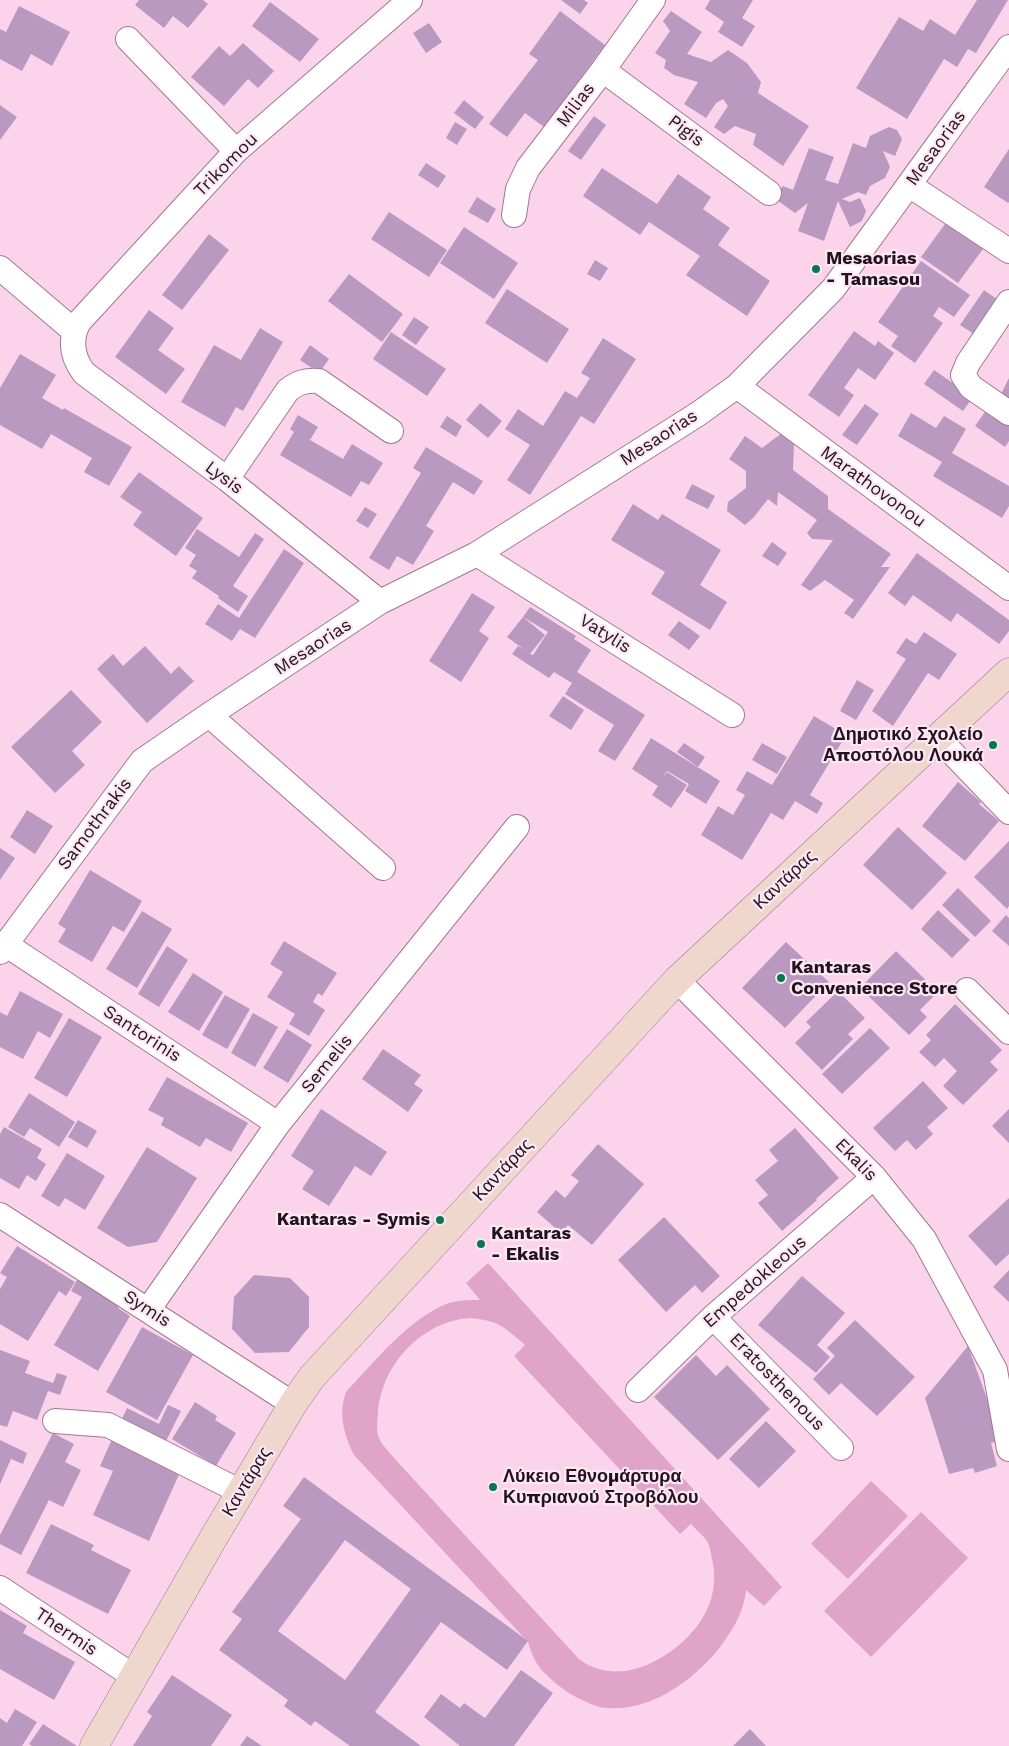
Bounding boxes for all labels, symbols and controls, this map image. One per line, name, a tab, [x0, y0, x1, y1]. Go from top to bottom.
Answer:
street label: Milias	[552, 78, 600, 132]
street label: Mesaorias	[901, 106, 971, 190]
street label: Pigis	[664, 110, 708, 152]
street label: Trikomou	[190, 129, 262, 201]
place label: Mesaorias - Tamasou	[826, 248, 920, 290]
marker: Mesaorias - Tamasou	[810, 263, 822, 275]
street label: Mesaorias	[616, 405, 702, 471]
street label: Marathovonou	[816, 442, 930, 532]
street label: Lysis	[201, 457, 247, 499]
street label: Vatylis	[575, 610, 635, 658]
street label: Mesaorias	[270, 614, 356, 680]
place label: Δημοτικό Σχολείο Αποστόλου Λουκά	[823, 724, 983, 766]
marker: Δημοτικό Σχολείο Αποστόλου Λουκά	[987, 739, 999, 751]
street label: Samothrakis	[53, 774, 137, 874]
street label: Καντάρας	[749, 846, 821, 914]
place label: Kantaras Convenience Store	[791, 957, 957, 1000]
marker: Kantaras Convenience Store	[775, 972, 787, 984]
street label: Santorinis	[99, 1001, 185, 1067]
street label: Semelis	[297, 1030, 357, 1098]
street label: Καντάρας	[469, 1134, 537, 1206]
street label: Ekalis	[830, 1134, 882, 1186]
place label: Kantaras - Symis	[277, 1209, 430, 1231]
marker: Kantaras - Symis	[434, 1214, 446, 1226]
place label: Kantaras - Ekalis	[491, 1223, 571, 1266]
street label: Empedokleous	[699, 1231, 811, 1333]
marker: Kantaras - Ekalis	[475, 1238, 487, 1250]
street label: Symis	[119, 1286, 175, 1332]
street label: Eratosthenous	[725, 1329, 829, 1435]
street label: Καντάρας	[218, 1443, 276, 1521]
place label: Λύκειο Εθνομάρτυρα Κυπριανού Στροβόλου	[503, 1466, 698, 1508]
marker: Λύκειο Εθνομάρτυρα Κυπριανού Στροβόλου	[487, 1481, 499, 1493]
street label: Thermis	[31, 1603, 101, 1661]

